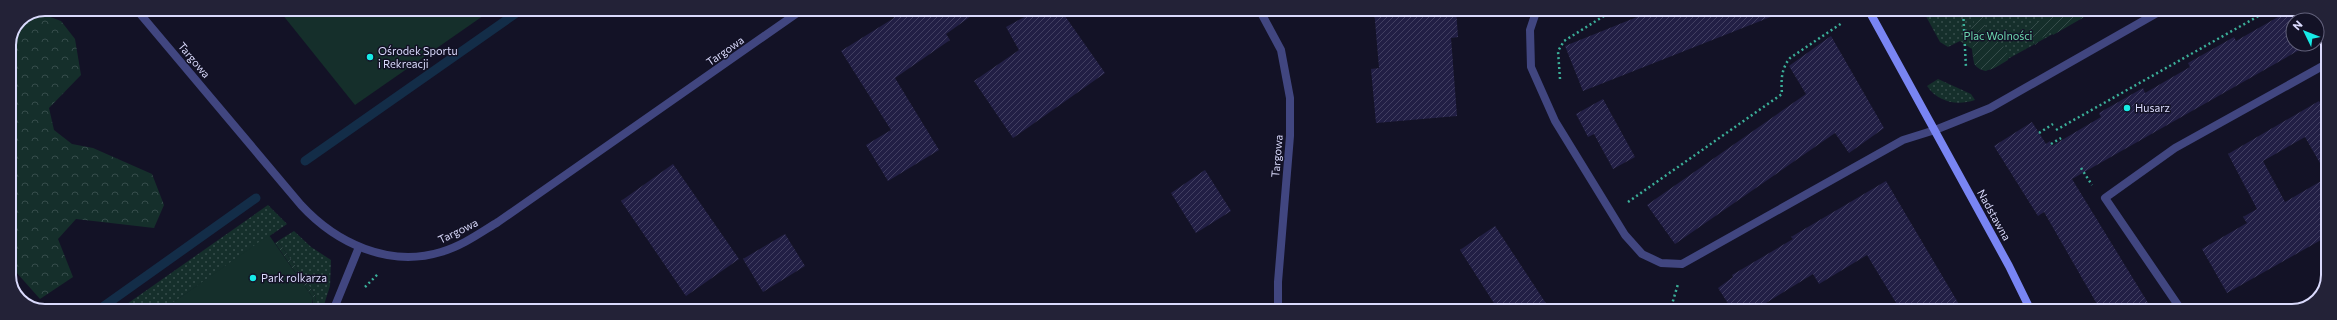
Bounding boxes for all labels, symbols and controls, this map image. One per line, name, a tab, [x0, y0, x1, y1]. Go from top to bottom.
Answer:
north arrow	[2285, 12, 2325, 52]
text: N	[2290, 17, 2305, 32]
park label: Plac Wolności	[1964, 29, 2033, 42]
street label: Targowa	[703, 33, 746, 68]
street label: Targowa	[176, 39, 213, 80]
place label: Ośrodek Sportu i Rekreacji	[378, 44, 458, 70]
marker: Ośrodek Sportu i Rekreacji	[365, 52, 375, 62]
place label: Husarz	[2135, 101, 2171, 114]
marker: Husarz	[2122, 103, 2132, 113]
street label: Targowa	[1268, 134, 1285, 178]
street label: Nadstawna	[1975, 187, 2014, 243]
street label: Targowa	[436, 215, 480, 246]
place label: Park rolkarza	[261, 271, 327, 284]
marker: Park rolkarza	[248, 273, 258, 283]

